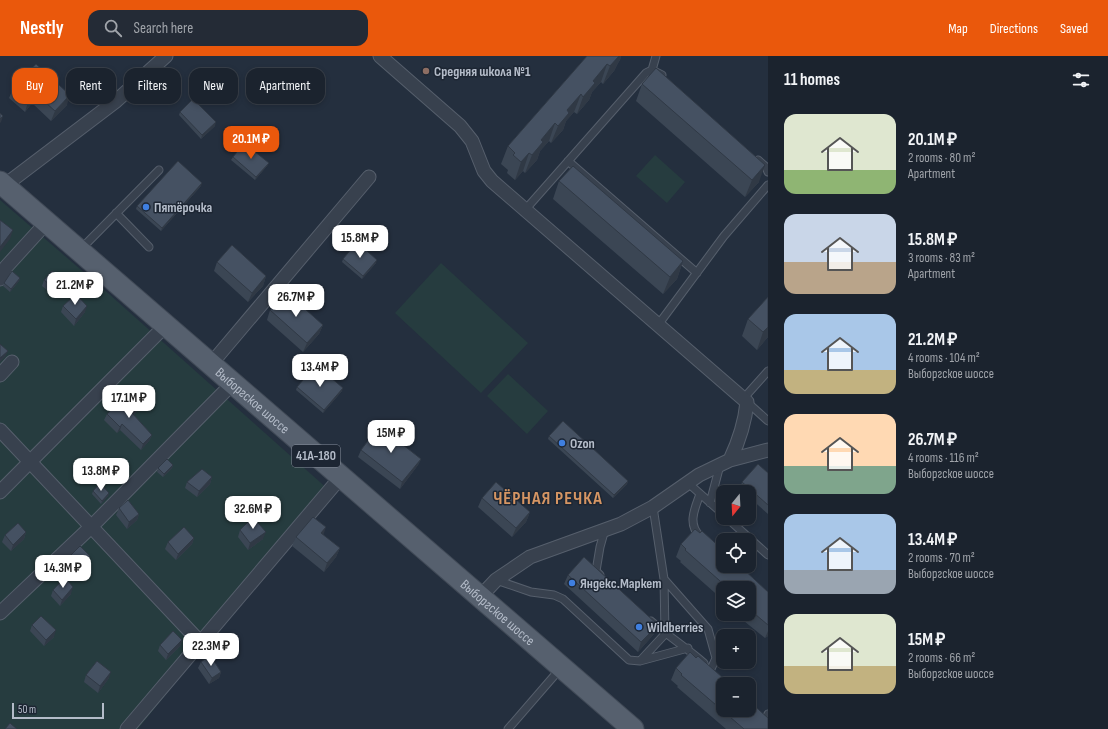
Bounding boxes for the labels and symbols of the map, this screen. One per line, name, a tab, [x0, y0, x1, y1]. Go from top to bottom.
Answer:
place label: Средняя школа №1	[434, 63, 531, 80]
marker: Средняя школа №1	[421, 66, 431, 76]
pin: 20.1M ₽	[214, 126, 288, 160]
place label: Пятёрочка	[154, 199, 212, 216]
marker: Пятёрочка	[141, 202, 151, 212]
pin: 15.8M ₽	[323, 225, 397, 259]
pin: 21.2M ₽	[38, 272, 112, 306]
pin: 26.7M ₽	[259, 284, 333, 318]
pin: 13.4M ₽	[283, 354, 357, 388]
street label: Выборгское шоссе	[212, 364, 293, 437]
pin: 17.1M ₽	[92, 385, 166, 419]
pin: 15M ₽	[363, 420, 419, 454]
place label: Ozon	[570, 435, 595, 452]
marker: Ozon	[557, 438, 567, 448]
road number: 41А-180	[292, 445, 340, 467]
pin: 13.8M ₽	[64, 458, 138, 492]
north arrow	[716, 485, 756, 525]
district label: ЧЁРНАЯ РЕЧКА	[493, 488, 603, 509]
pin: 32.6M ₽	[216, 496, 290, 530]
pin: 14.3M ₽	[26, 555, 100, 589]
street label: Выборгское шоссе	[457, 575, 538, 649]
place label: Яндекс.Маркет	[580, 575, 662, 592]
marker: Яндекс.Маркет	[567, 578, 577, 588]
place label: Wildberries	[647, 619, 703, 636]
marker: Wildberries	[634, 622, 644, 632]
pin: 22.3M ₽	[174, 633, 248, 667]
scale bar	[12, 701, 104, 720]

